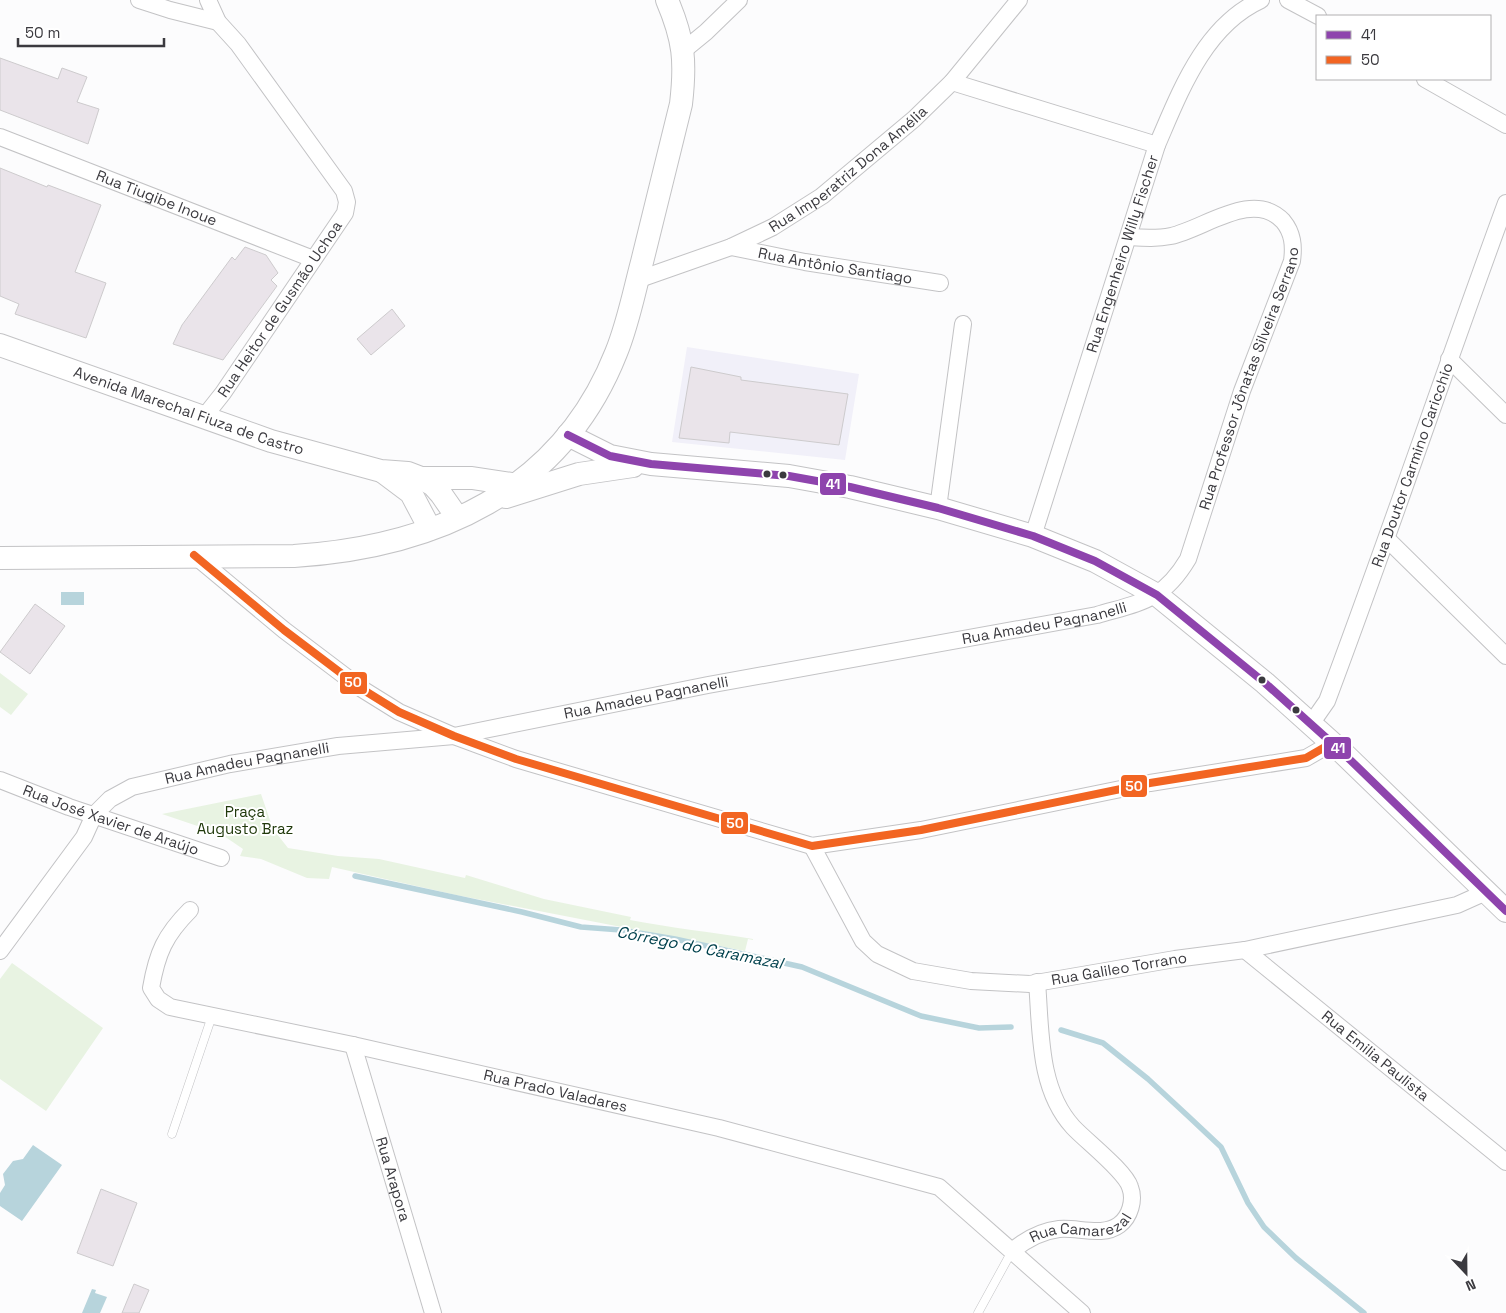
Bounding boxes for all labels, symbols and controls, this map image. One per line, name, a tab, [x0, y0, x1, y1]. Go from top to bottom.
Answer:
scale bar	[18, 15, 164, 47]
legend	[1316, 15, 1491, 80]
text: 50 m	[25, 23, 60, 42]
text: 41	[1361, 25, 1376, 44]
text: 50	[1361, 50, 1380, 69]
street label: Rua Imperatriz Dona Amélia	[765, 101, 931, 236]
street label: Rua Engenheiro Willy Fischer	[1082, 152, 1162, 355]
street label: Rua Tiugibe Inoue	[93, 165, 220, 230]
street label: Rua Heitor de Gusmão Uchoa	[213, 217, 346, 401]
street label: Rua Antônio Santiago	[757, 243, 914, 288]
street label: Rua Professor Jônatas Silveira Serrano	[1194, 247, 1302, 512]
street label: Rua Doutor Carmino Caricchio	[1367, 360, 1457, 570]
street label: Avenida Marechal Fiuza de Castro	[71, 362, 306, 459]
unlabelled marker	[762, 469, 772, 479]
unlabelled marker	[778, 470, 788, 480]
line badge: 41	[819, 472, 847, 496]
text: 41	[826, 475, 840, 493]
street label: Rua Amadeu Pagnanelli	[960, 597, 1129, 648]
line badge: 50	[339, 671, 368, 695]
street label: Rua Amadeu Pagnanelli	[562, 672, 730, 723]
text: 50	[344, 673, 362, 691]
unlabelled marker	[1257, 675, 1267, 685]
unlabelled marker	[1291, 705, 1301, 715]
line badge: 41	[1323, 736, 1352, 760]
street label: Rua Amadeu Pagnanelli	[163, 738, 331, 788]
text: 41	[1331, 739, 1345, 757]
line badge: 50	[1120, 774, 1148, 798]
text: 50	[1125, 777, 1143, 795]
street label: Rua José Xavier de Araújo	[20, 780, 202, 859]
park label: Praça Augusto Braz	[197, 802, 293, 838]
line badge: 50	[720, 811, 749, 835]
text: 50	[726, 814, 744, 832]
water label: Córrego do Caramazal	[615, 921, 787, 974]
street label: Rua Galileo Torrano	[1050, 948, 1188, 989]
street label: Rua Emilia Paulista	[1318, 1006, 1434, 1105]
street label: Rua Prado Valadares	[482, 1065, 629, 1116]
street label: Rua Arapora	[372, 1134, 415, 1224]
street label: Rua Camarezal	[1026, 1209, 1136, 1246]
north arrow	[1441, 1248, 1491, 1298]
text: N	[1463, 1275, 1479, 1295]

